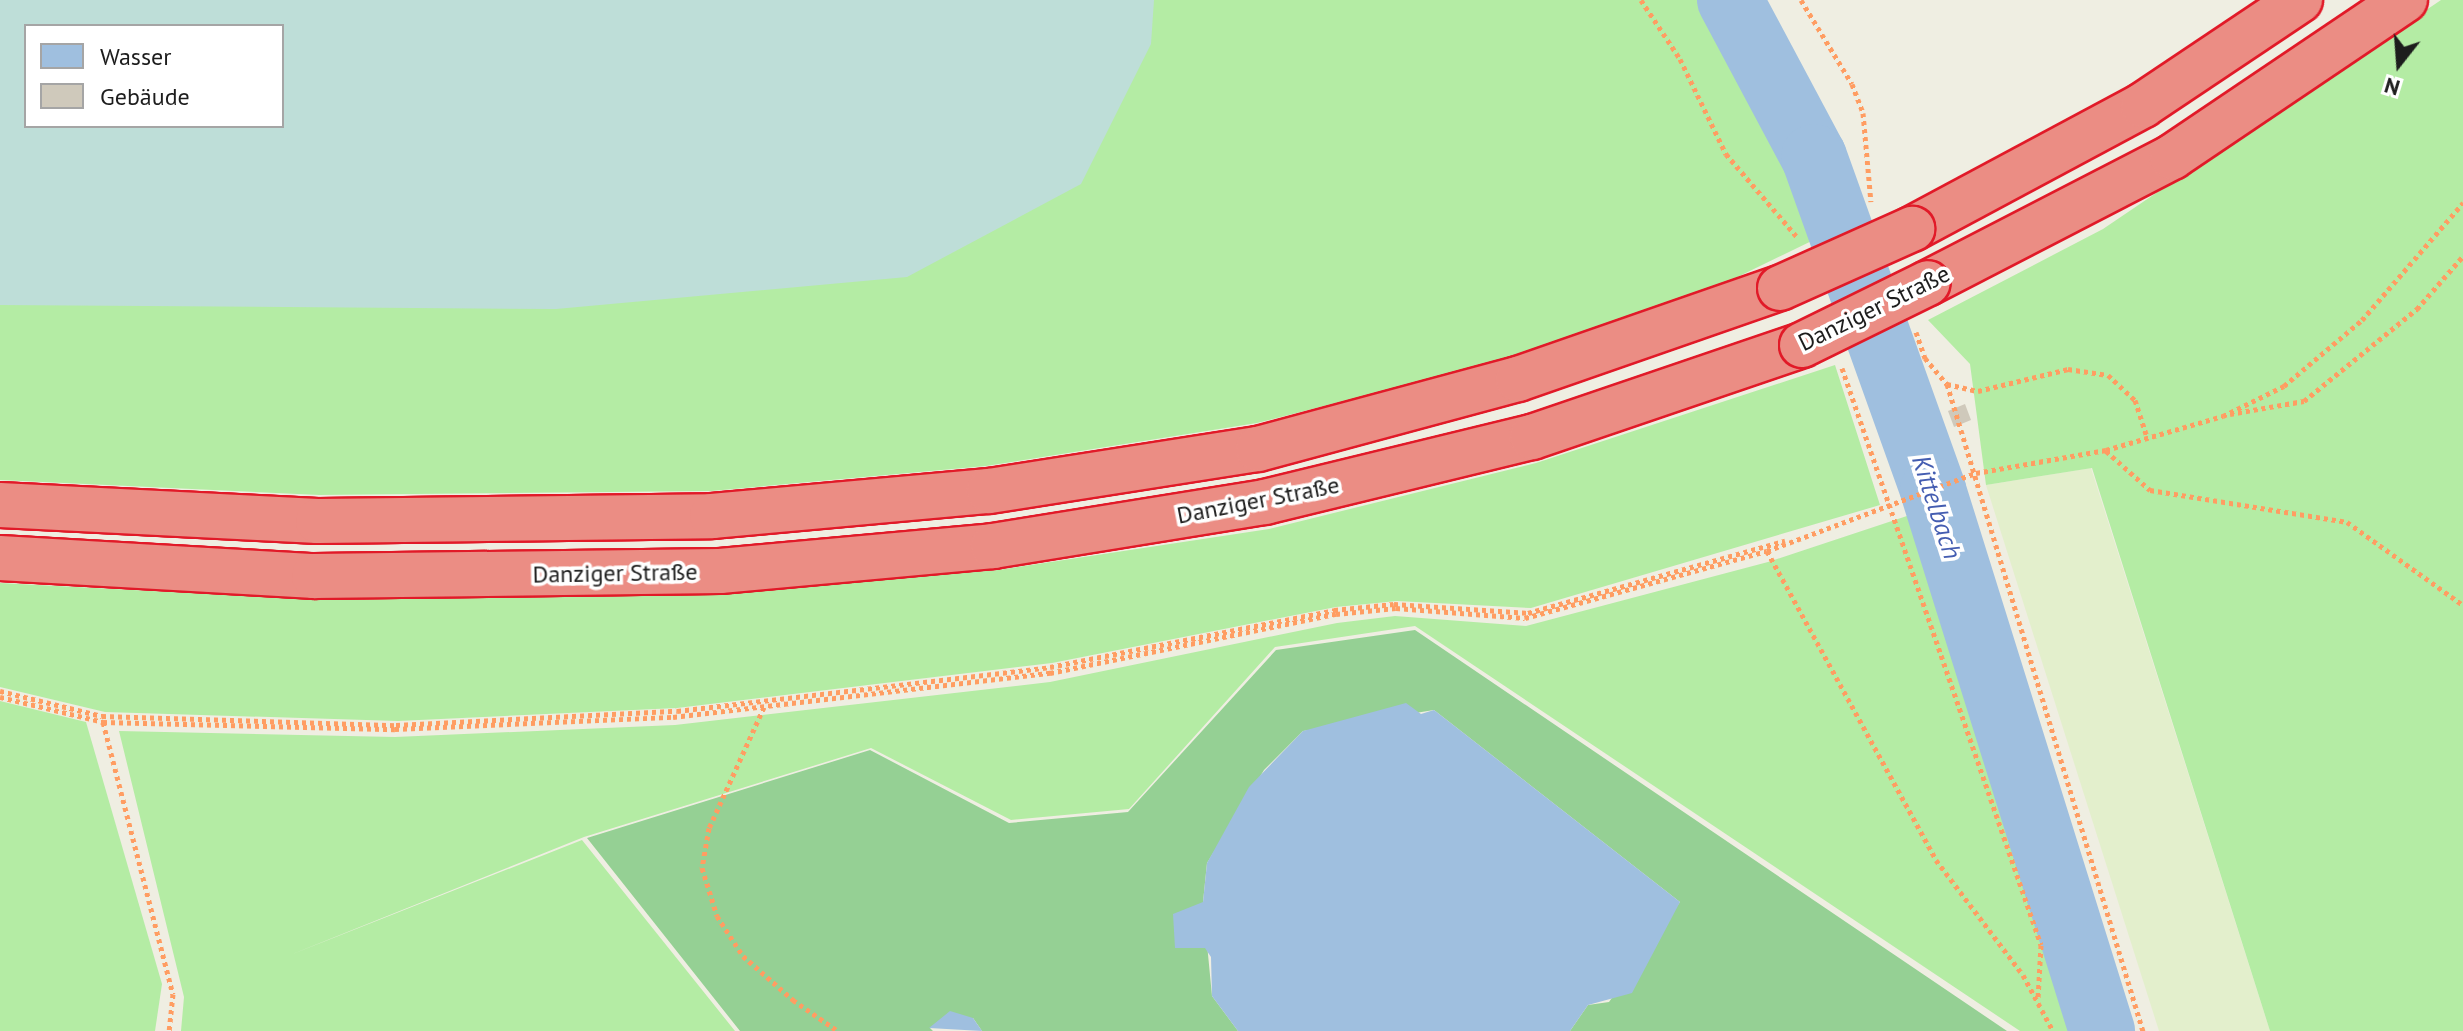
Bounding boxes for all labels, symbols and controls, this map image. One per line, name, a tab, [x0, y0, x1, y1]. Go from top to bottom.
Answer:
legend	[24, 24, 284, 128]
north arrow	[2359, 24, 2439, 104]
text: Wasser	[100, 41, 171, 72]
text: N	[2381, 71, 2403, 102]
text: Gebäude	[100, 81, 190, 112]
street label: Danziger Straße	[1794, 259, 1954, 357]
water label: Kittelbach	[1906, 451, 1968, 563]
street label: Danziger Straße	[1174, 470, 1342, 530]
street label: Danziger Straße	[532, 557, 698, 589]

